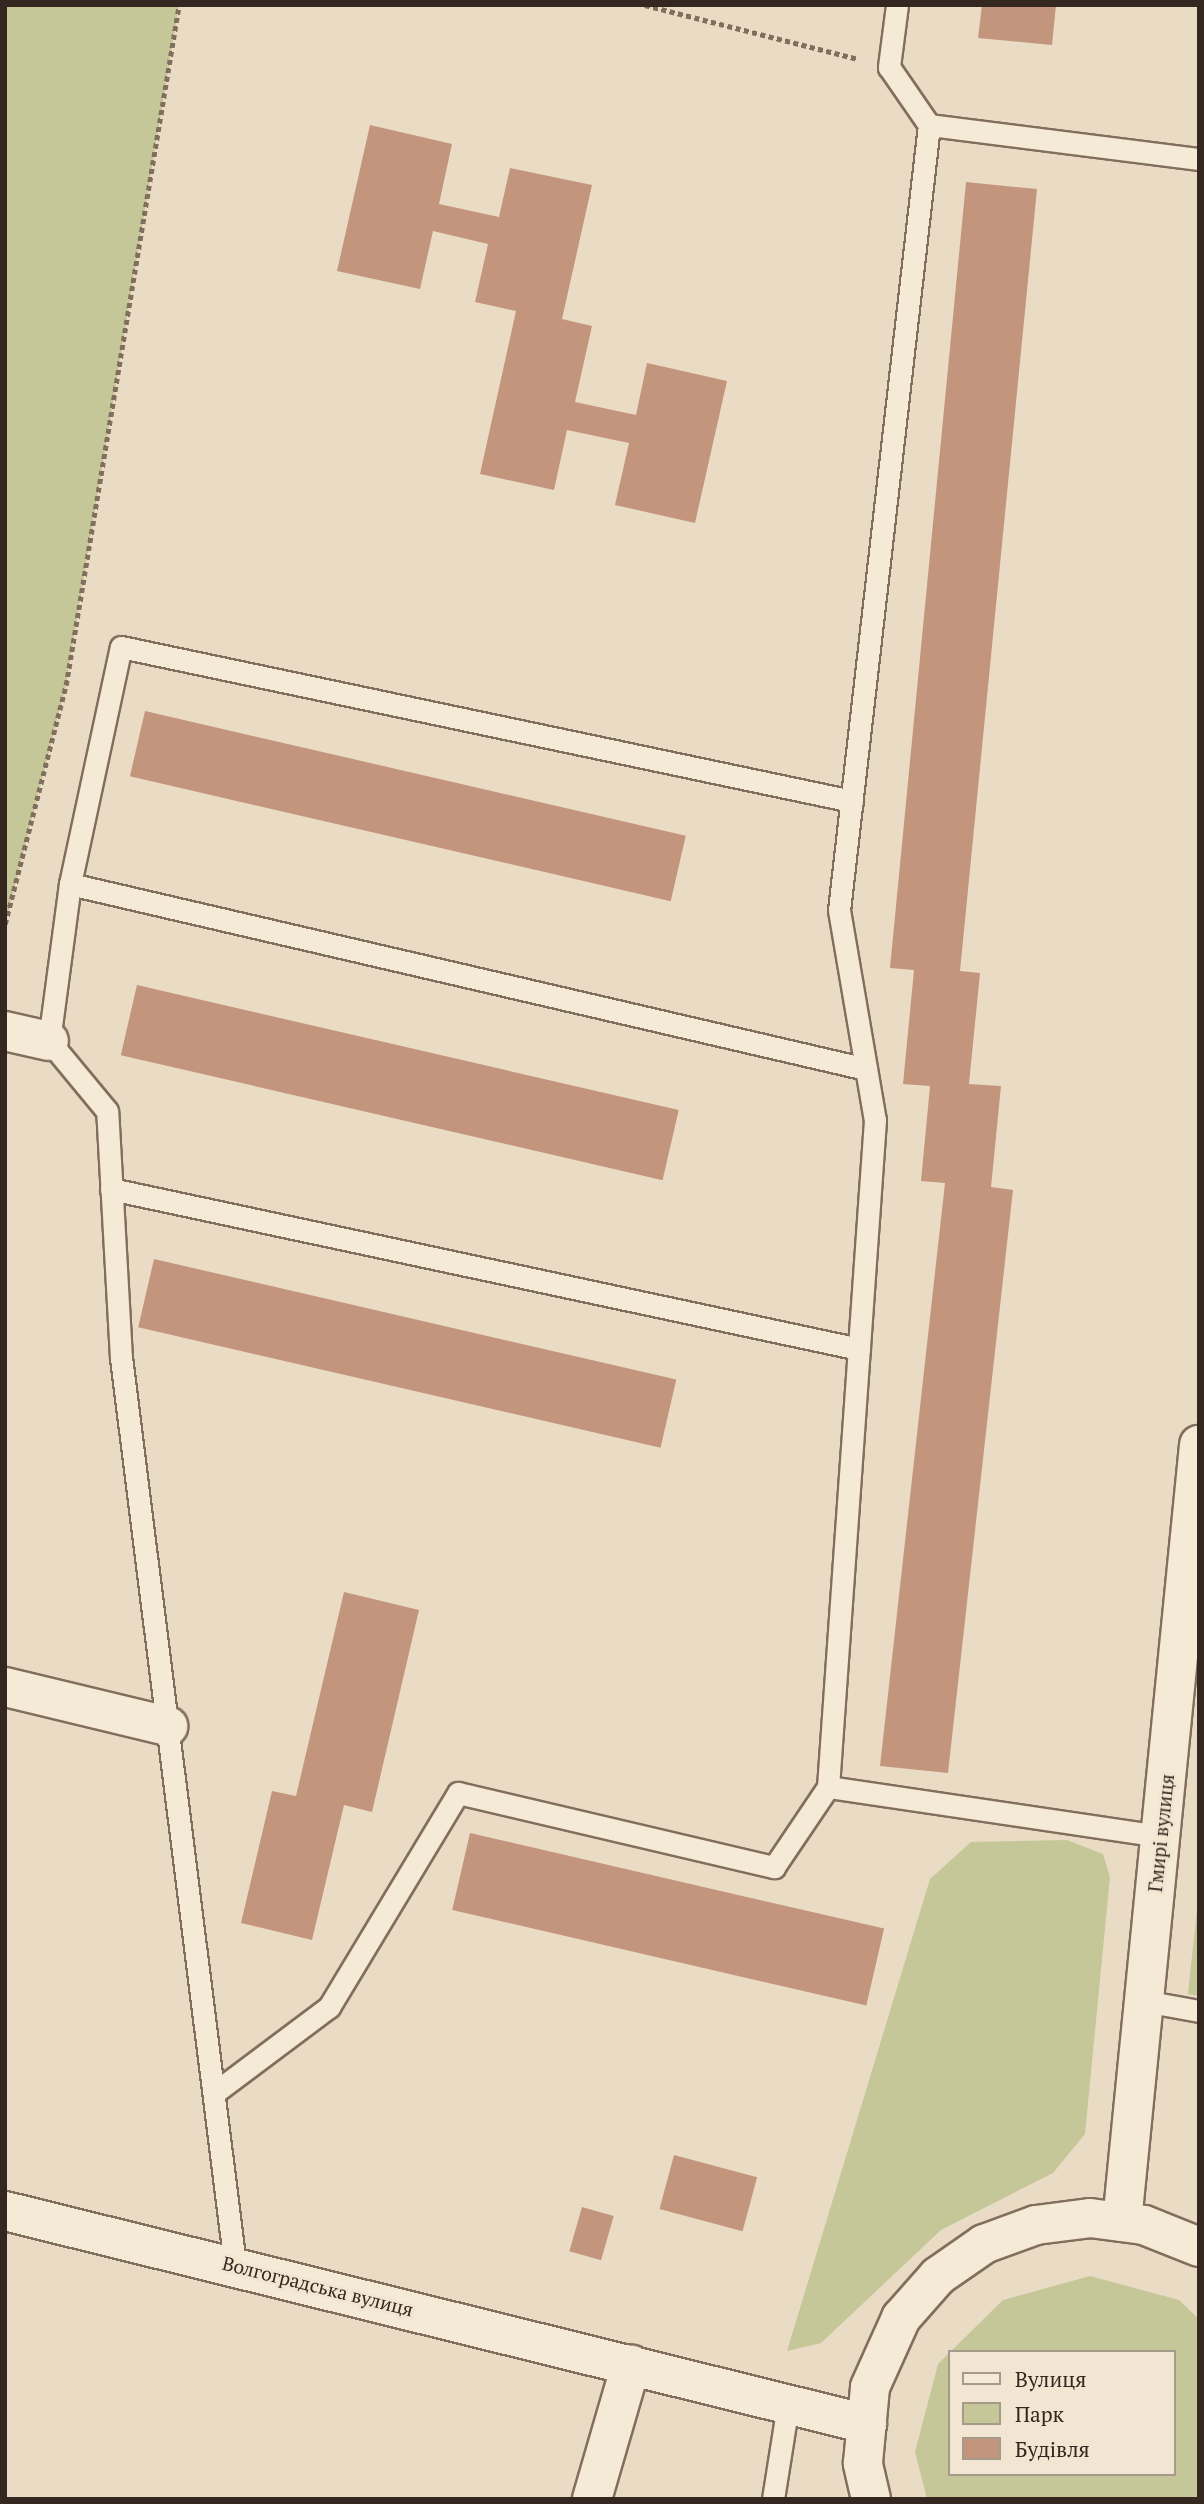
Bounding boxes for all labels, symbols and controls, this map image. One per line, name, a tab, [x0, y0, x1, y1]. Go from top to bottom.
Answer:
street label: Гмирі вулиця	[1143, 1773, 1179, 1893]
street label: Волгоградська вулиця	[220, 2251, 416, 2321]
legend	[948, 2350, 1176, 2476]
text: Вулиця	[1015, 2365, 1086, 2393]
text: Парк	[1015, 2400, 1064, 2428]
text: Будівля	[1015, 2435, 1090, 2463]

